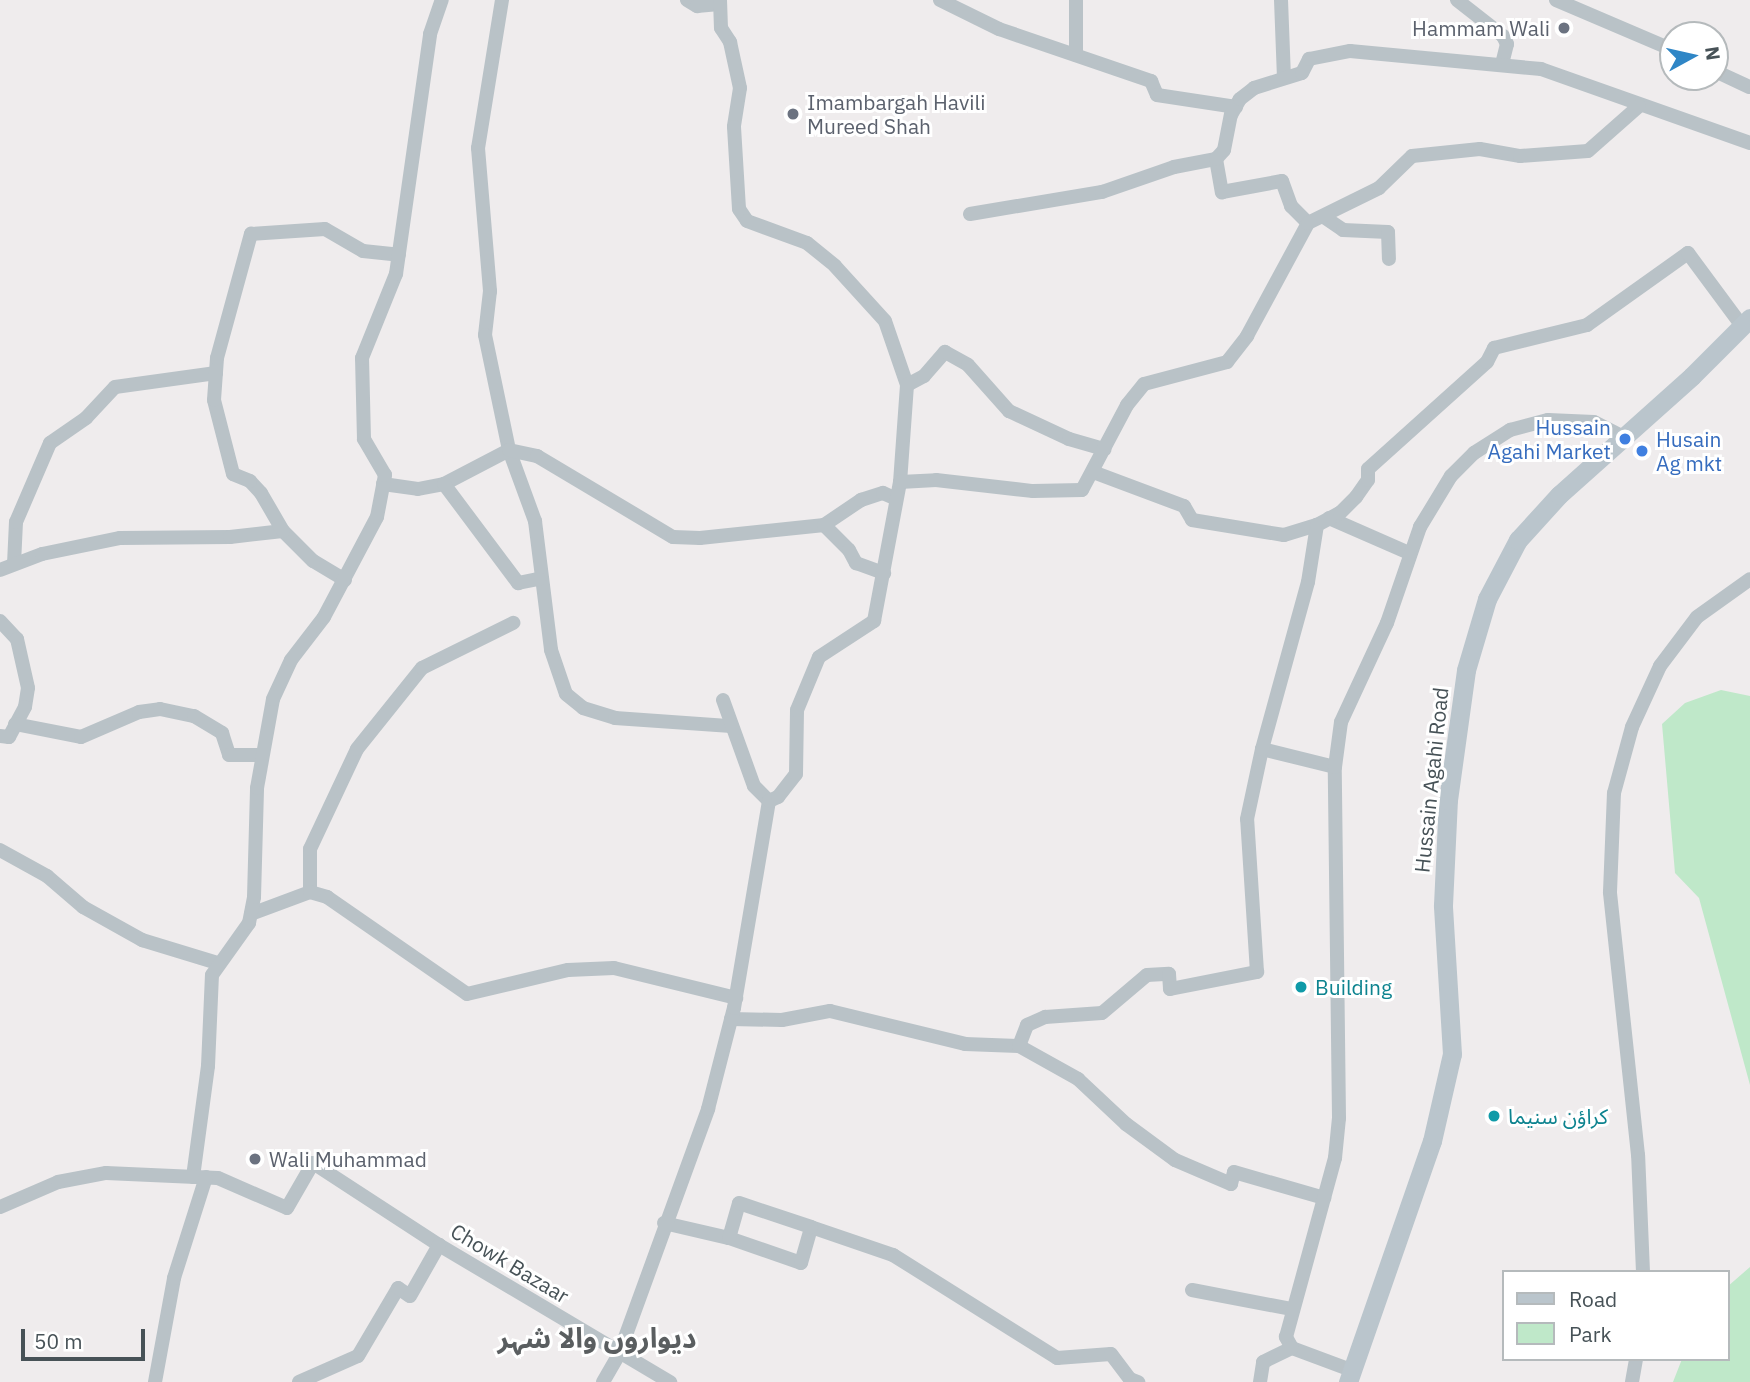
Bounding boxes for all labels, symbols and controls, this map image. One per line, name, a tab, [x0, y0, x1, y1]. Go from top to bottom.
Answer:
place label: Hammam Wali	[1412, 15, 1550, 41]
marker: Hammam Wali	[1556, 20, 1572, 36]
north arrow	[1659, 21, 1729, 91]
text: N	[1700, 45, 1726, 62]
place label: Imambargah Havili Mureed Shah	[807, 89, 985, 139]
marker: Imambargah Havili Mureed Shah	[785, 106, 801, 122]
place label: Hussain Agahi Market	[1488, 414, 1611, 464]
place label: Husain Ag mkt	[1656, 426, 1722, 476]
marker: Hussain Agahi Market	[1617, 431, 1633, 447]
marker: Husain Ag mkt	[1634, 443, 1650, 459]
street label: Hussain Agahi Road	[1409, 686, 1453, 874]
place label: Building	[1315, 974, 1392, 1000]
marker: Building	[1293, 979, 1309, 995]
place label: کراؤن سنیما	[1508, 1103, 1608, 1129]
marker: کراؤن سنیما	[1486, 1108, 1502, 1124]
place label: Wali Muhammad	[269, 1146, 427, 1172]
marker: Wali Muhammad	[247, 1151, 263, 1167]
street label: Chowk Bazaar	[446, 1218, 574, 1308]
legend	[1502, 1270, 1729, 1361]
text: Road	[1569, 1285, 1617, 1313]
scale bar	[24, 1316, 149, 1360]
text: Park	[1569, 1320, 1612, 1348]
district label: دیواروں والا شہر	[497, 1321, 697, 1355]
text: 50 m	[34, 1327, 83, 1355]

